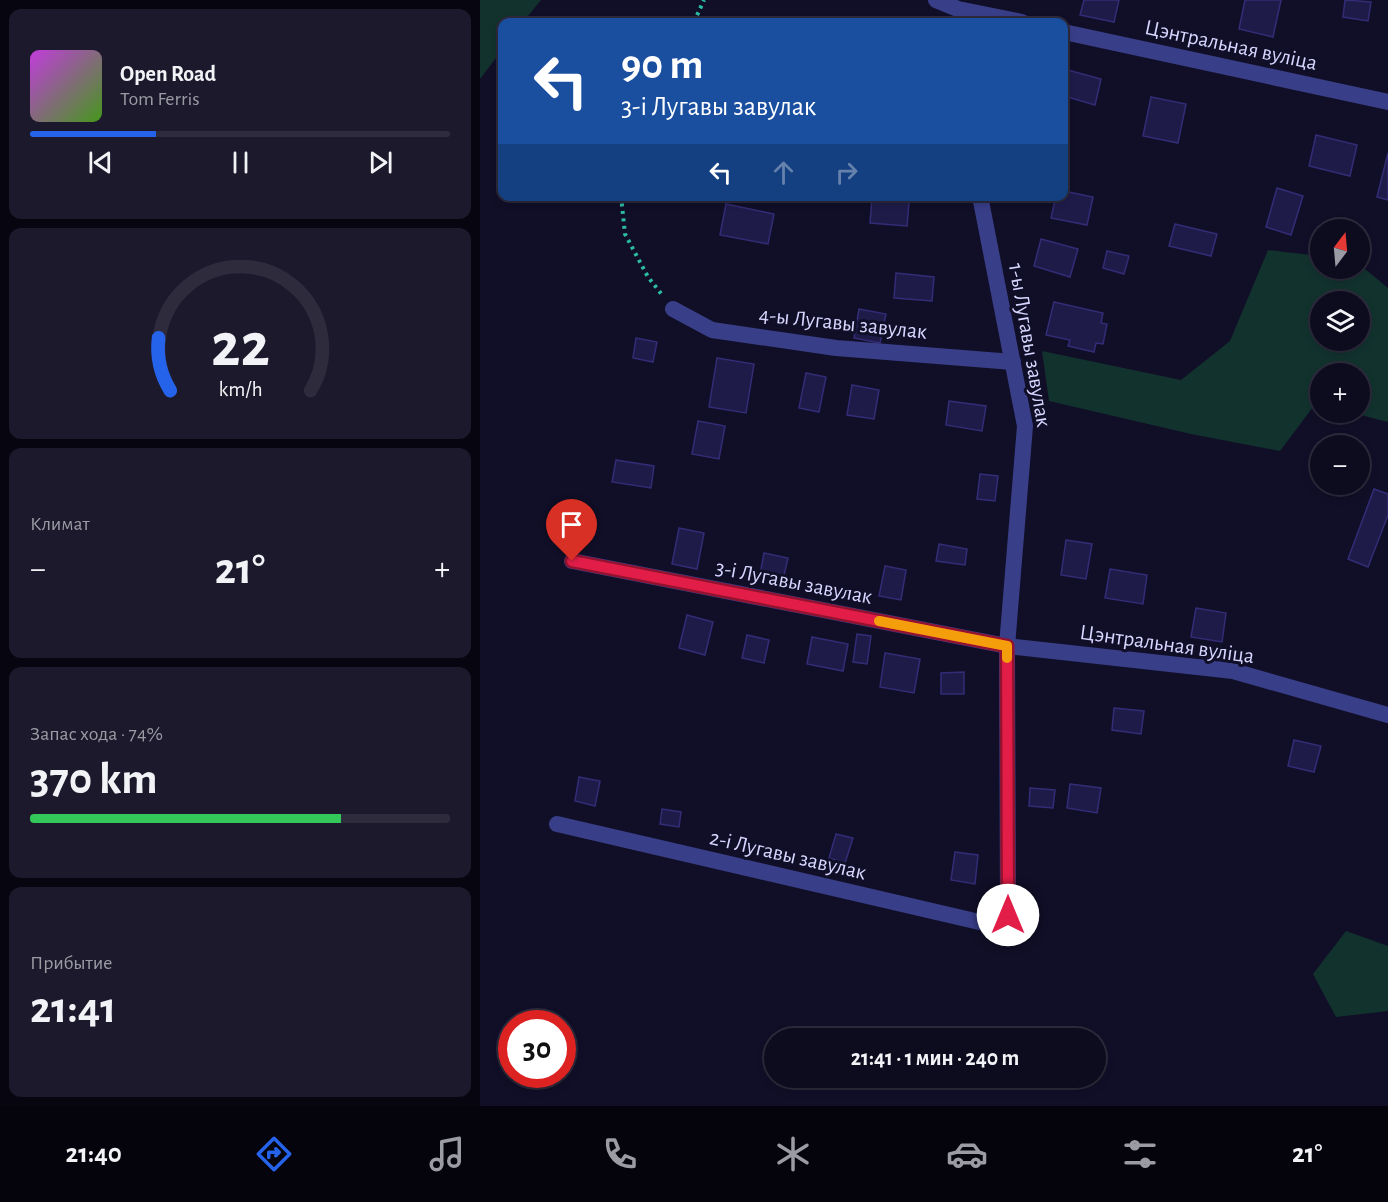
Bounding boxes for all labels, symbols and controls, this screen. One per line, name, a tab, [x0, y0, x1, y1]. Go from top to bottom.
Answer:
street label: Цэнтральная вуліца	[1143, 16, 1319, 74]
icon: left	[522, 42, 600, 120]
text: 90 m	[621, 44, 703, 86]
text: Open Road	[120, 63, 216, 85]
text: Tom Ferris	[120, 89, 200, 109]
text: 3-і Лугавы завулак	[621, 93, 816, 120]
icon: previous	[84, 146, 117, 179]
icon: pause	[224, 146, 257, 179]
icon: next	[364, 146, 397, 179]
icon: left	[704, 156, 737, 189]
icon: ahead	[767, 156, 800, 189]
icon: right	[830, 156, 863, 189]
north arrow	[1310, 219, 1370, 279]
map controls	[1310, 219, 1370, 495]
street label: 1-ы Лугавы завулак	[1005, 261, 1055, 429]
button: layers	[1310, 291, 1370, 351]
street label: 4-ы Лугавы завулак	[758, 303, 928, 343]
text: 22	[211, 315, 269, 377]
button: +	[1310, 363, 1370, 423]
text: km/h	[218, 379, 262, 400]
button: −	[1310, 435, 1370, 495]
pin	[546, 499, 597, 561]
icon: arrive	[555, 508, 588, 541]
text: Климат	[30, 514, 90, 534]
text: 21°	[215, 547, 265, 592]
text: −	[30, 553, 46, 586]
text: +	[434, 553, 450, 586]
street label: 3-і Лугавы завулак	[714, 556, 874, 608]
street label: Цэнтральная вуліца	[1078, 621, 1256, 667]
text: Запас хода · 74%	[30, 724, 163, 744]
text: 370 km	[30, 757, 158, 802]
street label: 2-і Лугавы завулак	[708, 826, 868, 884]
position arrow	[976, 883, 1040, 947]
text: Прибытие	[30, 953, 112, 973]
text: 21:41	[30, 986, 117, 1031]
speed limit sign: 30	[498, 1010, 576, 1088]
text: 21:41 · 1 мин · 240 m	[851, 1047, 1019, 1069]
icon: directions	[253, 1133, 295, 1175]
icon: music	[426, 1133, 468, 1175]
icon: phone	[599, 1133, 641, 1175]
icon: climate	[772, 1133, 814, 1175]
icon: car	[946, 1133, 988, 1175]
icon: filters	[1119, 1133, 1161, 1175]
text: 21:40	[66, 1140, 122, 1167]
text: 21°	[1292, 1140, 1322, 1167]

